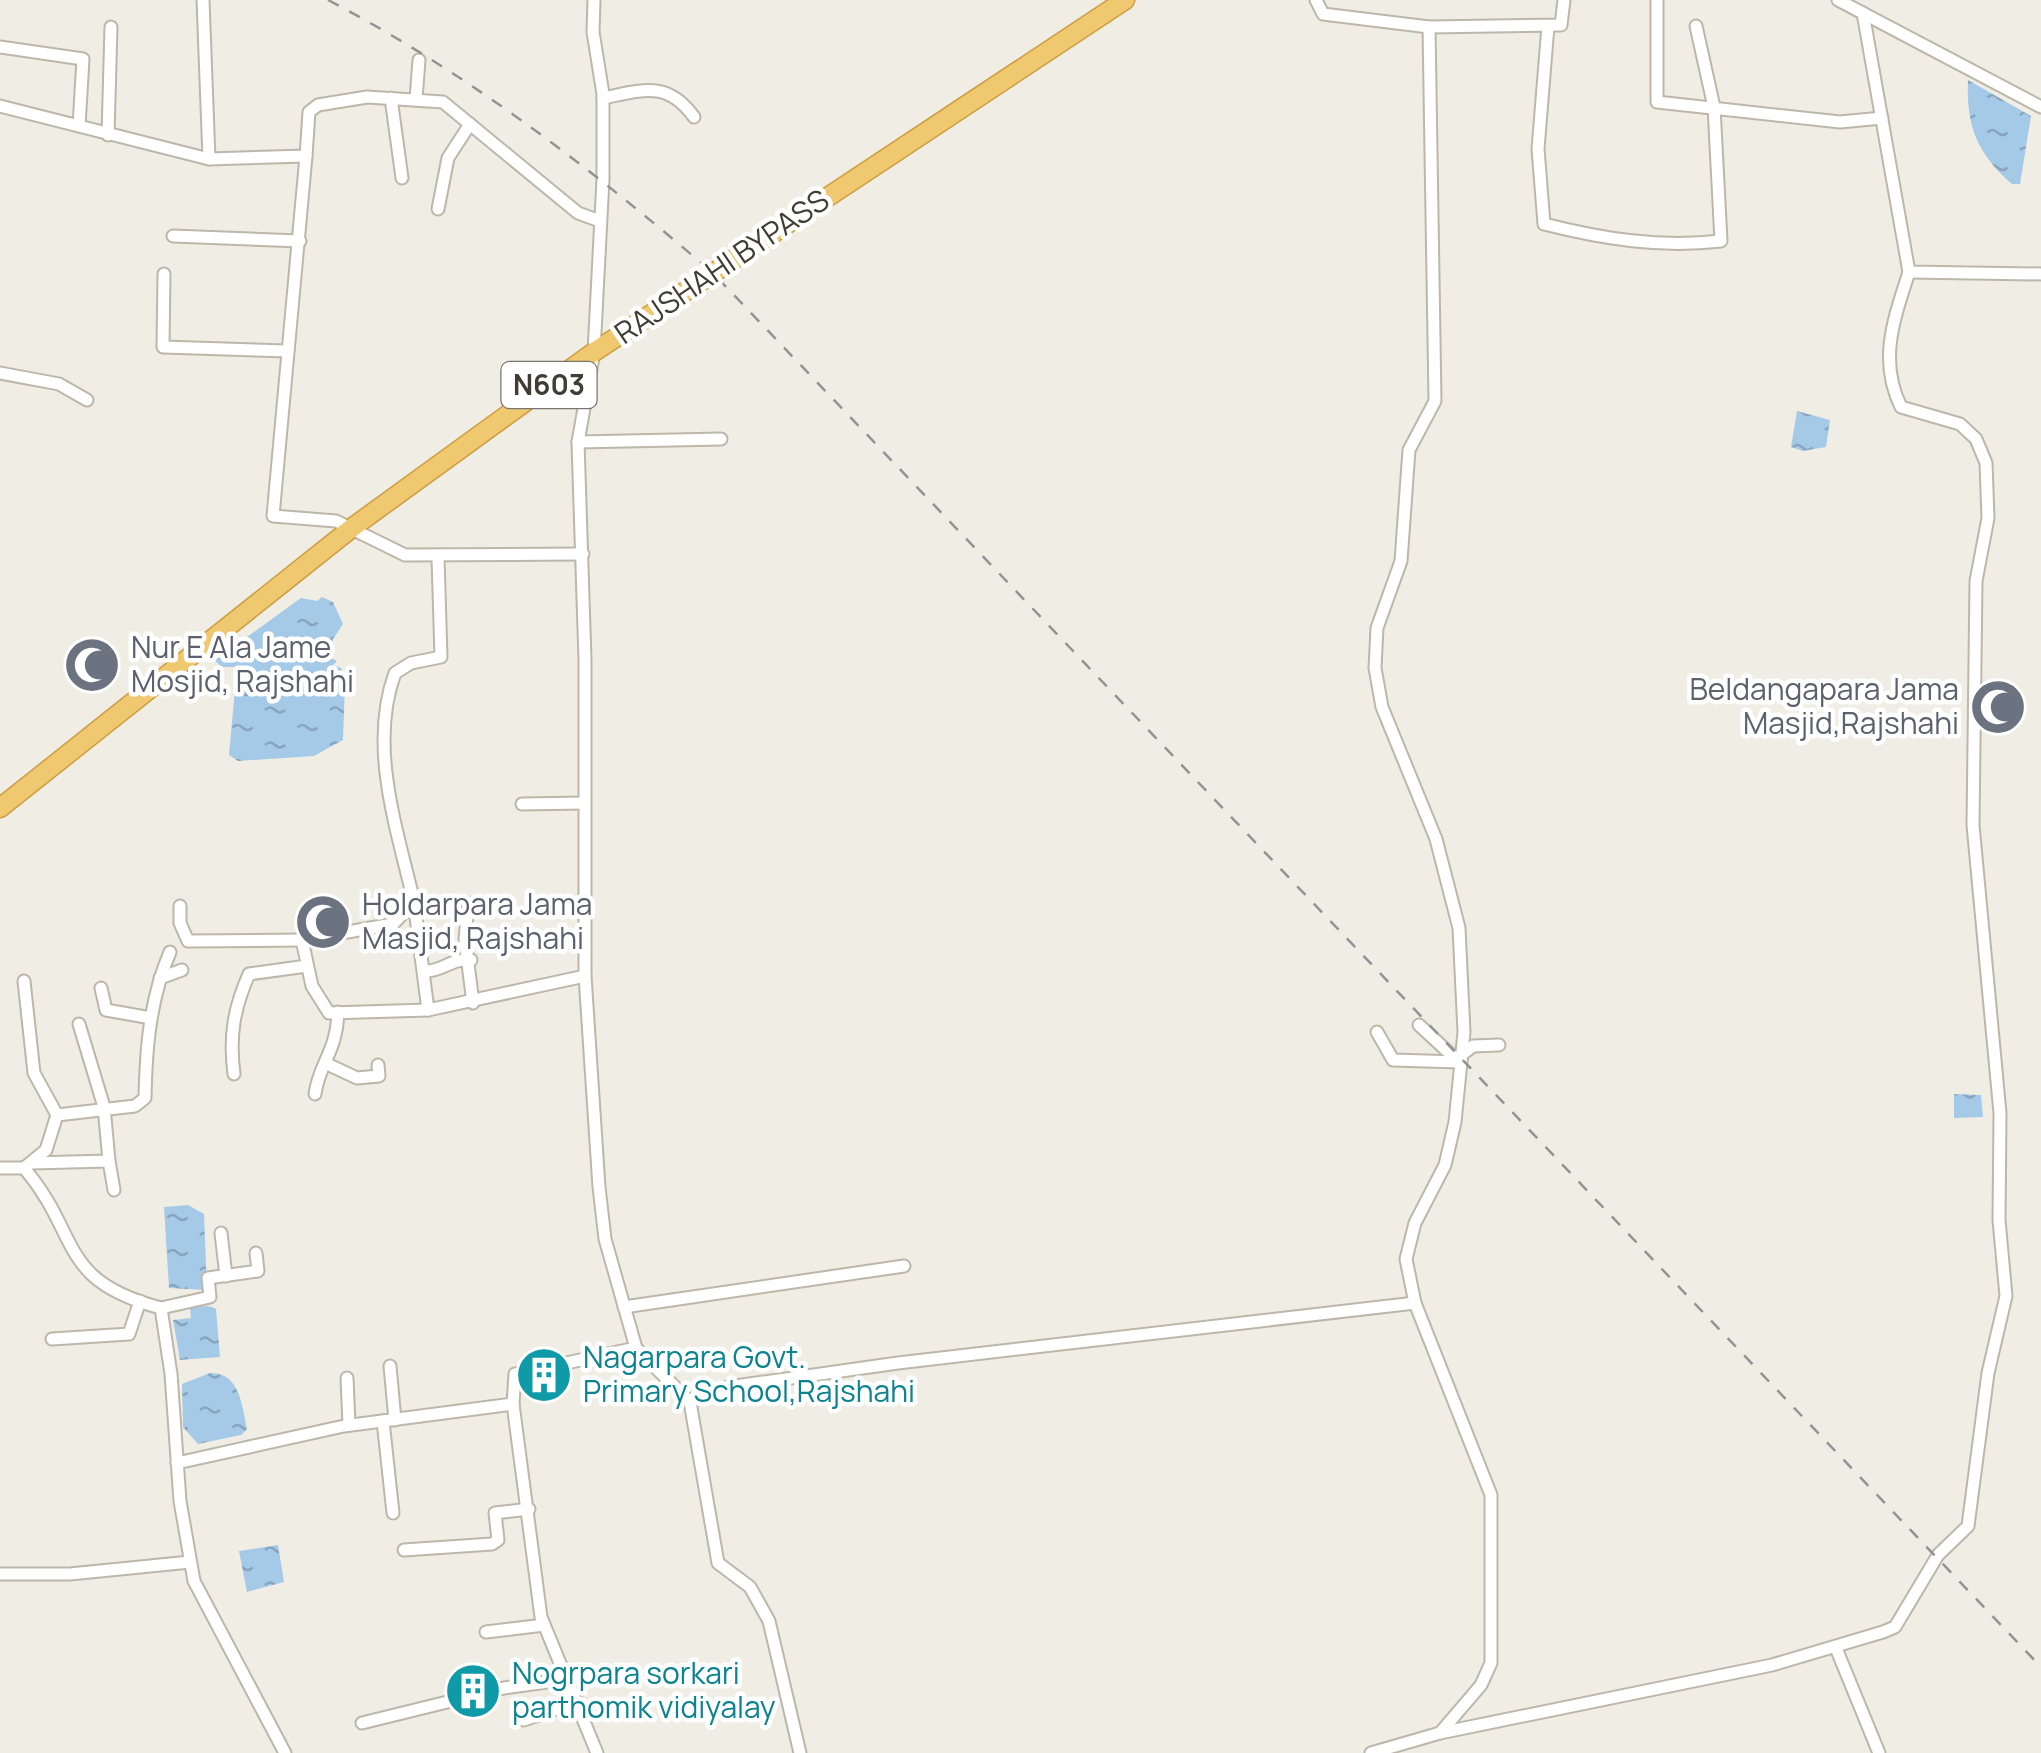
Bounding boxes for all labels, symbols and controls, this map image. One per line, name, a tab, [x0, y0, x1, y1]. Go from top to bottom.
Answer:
street label: RAJSHAHI BYPASS	[606, 179, 836, 353]
road number: N603	[502, 362, 596, 408]
place label: Nur E Ala Jame Mosjid, Rajshahi	[131, 626, 354, 701]
mosque icon: Nur E Ala Jame Mosjid, Rajshahi	[62, 635, 122, 695]
place label: Beldangapara Jama Masjid,Rajshahi	[1689, 668, 1959, 743]
mosque icon: Beldangapara Jama Masjid,Rajshahi	[1968, 677, 2028, 737]
place label: Holdarpara Jama Masjid, Rajshahi	[362, 883, 593, 958]
mosque icon: Holdarpara Jama Masjid, Rajshahi	[293, 892, 353, 952]
place label: Nagarpara Govt. Primary School,Rajshahi	[583, 1336, 915, 1411]
building icon: Nagarpara Govt. Primary School,Rajshahi	[514, 1345, 574, 1405]
place label: Nogrpara sorkari parthomik vidiyalay	[512, 1652, 776, 1727]
building icon: Nogrpara sorkari parthomik vidiyalay	[443, 1661, 503, 1721]

